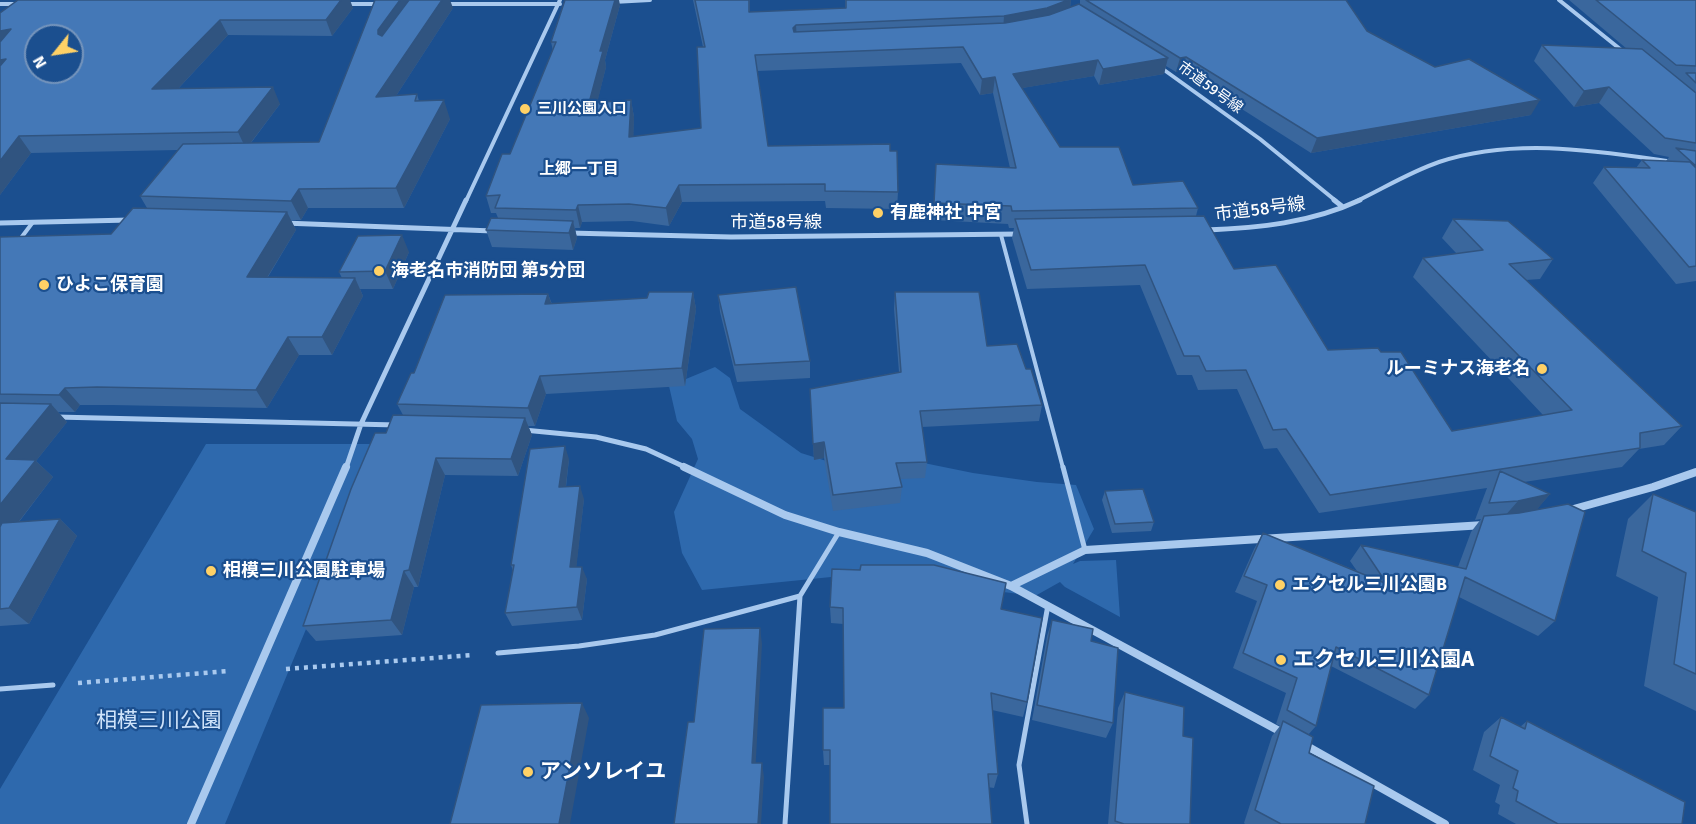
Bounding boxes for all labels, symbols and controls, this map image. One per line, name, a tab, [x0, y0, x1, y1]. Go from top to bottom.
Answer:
north arrow	[24, 24, 84, 84]
text: N	[29, 52, 52, 72]
street label: 市道59号線	[1174, 58, 1246, 118]
place label: 三川公園入口	[537, 100, 627, 118]
marker: 三川公園入口	[518, 102, 532, 116]
district label: 上郷一丁目	[539, 160, 619, 180]
street label: 市道58号線	[1213, 194, 1307, 226]
place label: 有鹿神社 中宮	[890, 202, 1002, 224]
marker: 有鹿神社 中宮	[871, 206, 885, 220]
street label: 市道58号線	[730, 212, 822, 234]
place label: 海老名市消防団 第5分団	[391, 260, 585, 282]
marker: 海老名市消防団 第5分団	[372, 264, 386, 278]
place label: ひよこ保育園	[56, 274, 164, 296]
marker: ひよこ保育園	[37, 278, 51, 292]
place label: ルーミナス海老名	[1386, 358, 1530, 380]
marker: ルーミナス海老名	[1535, 362, 1549, 376]
place label: 相模三川公園駐車場	[223, 560, 385, 582]
marker: 相模三川公園駐車場	[204, 564, 218, 578]
place label: エクセル三川公園B	[1292, 574, 1447, 596]
marker: エクセル三川公園B	[1273, 578, 1287, 592]
place label: エクセル三川公園A	[1293, 647, 1474, 673]
marker: エクセル三川公園A	[1274, 653, 1288, 667]
park label: 相模三川公園	[96, 708, 222, 734]
place label: アンソレイユ	[540, 759, 666, 785]
marker: アンソレイユ	[521, 765, 535, 779]

